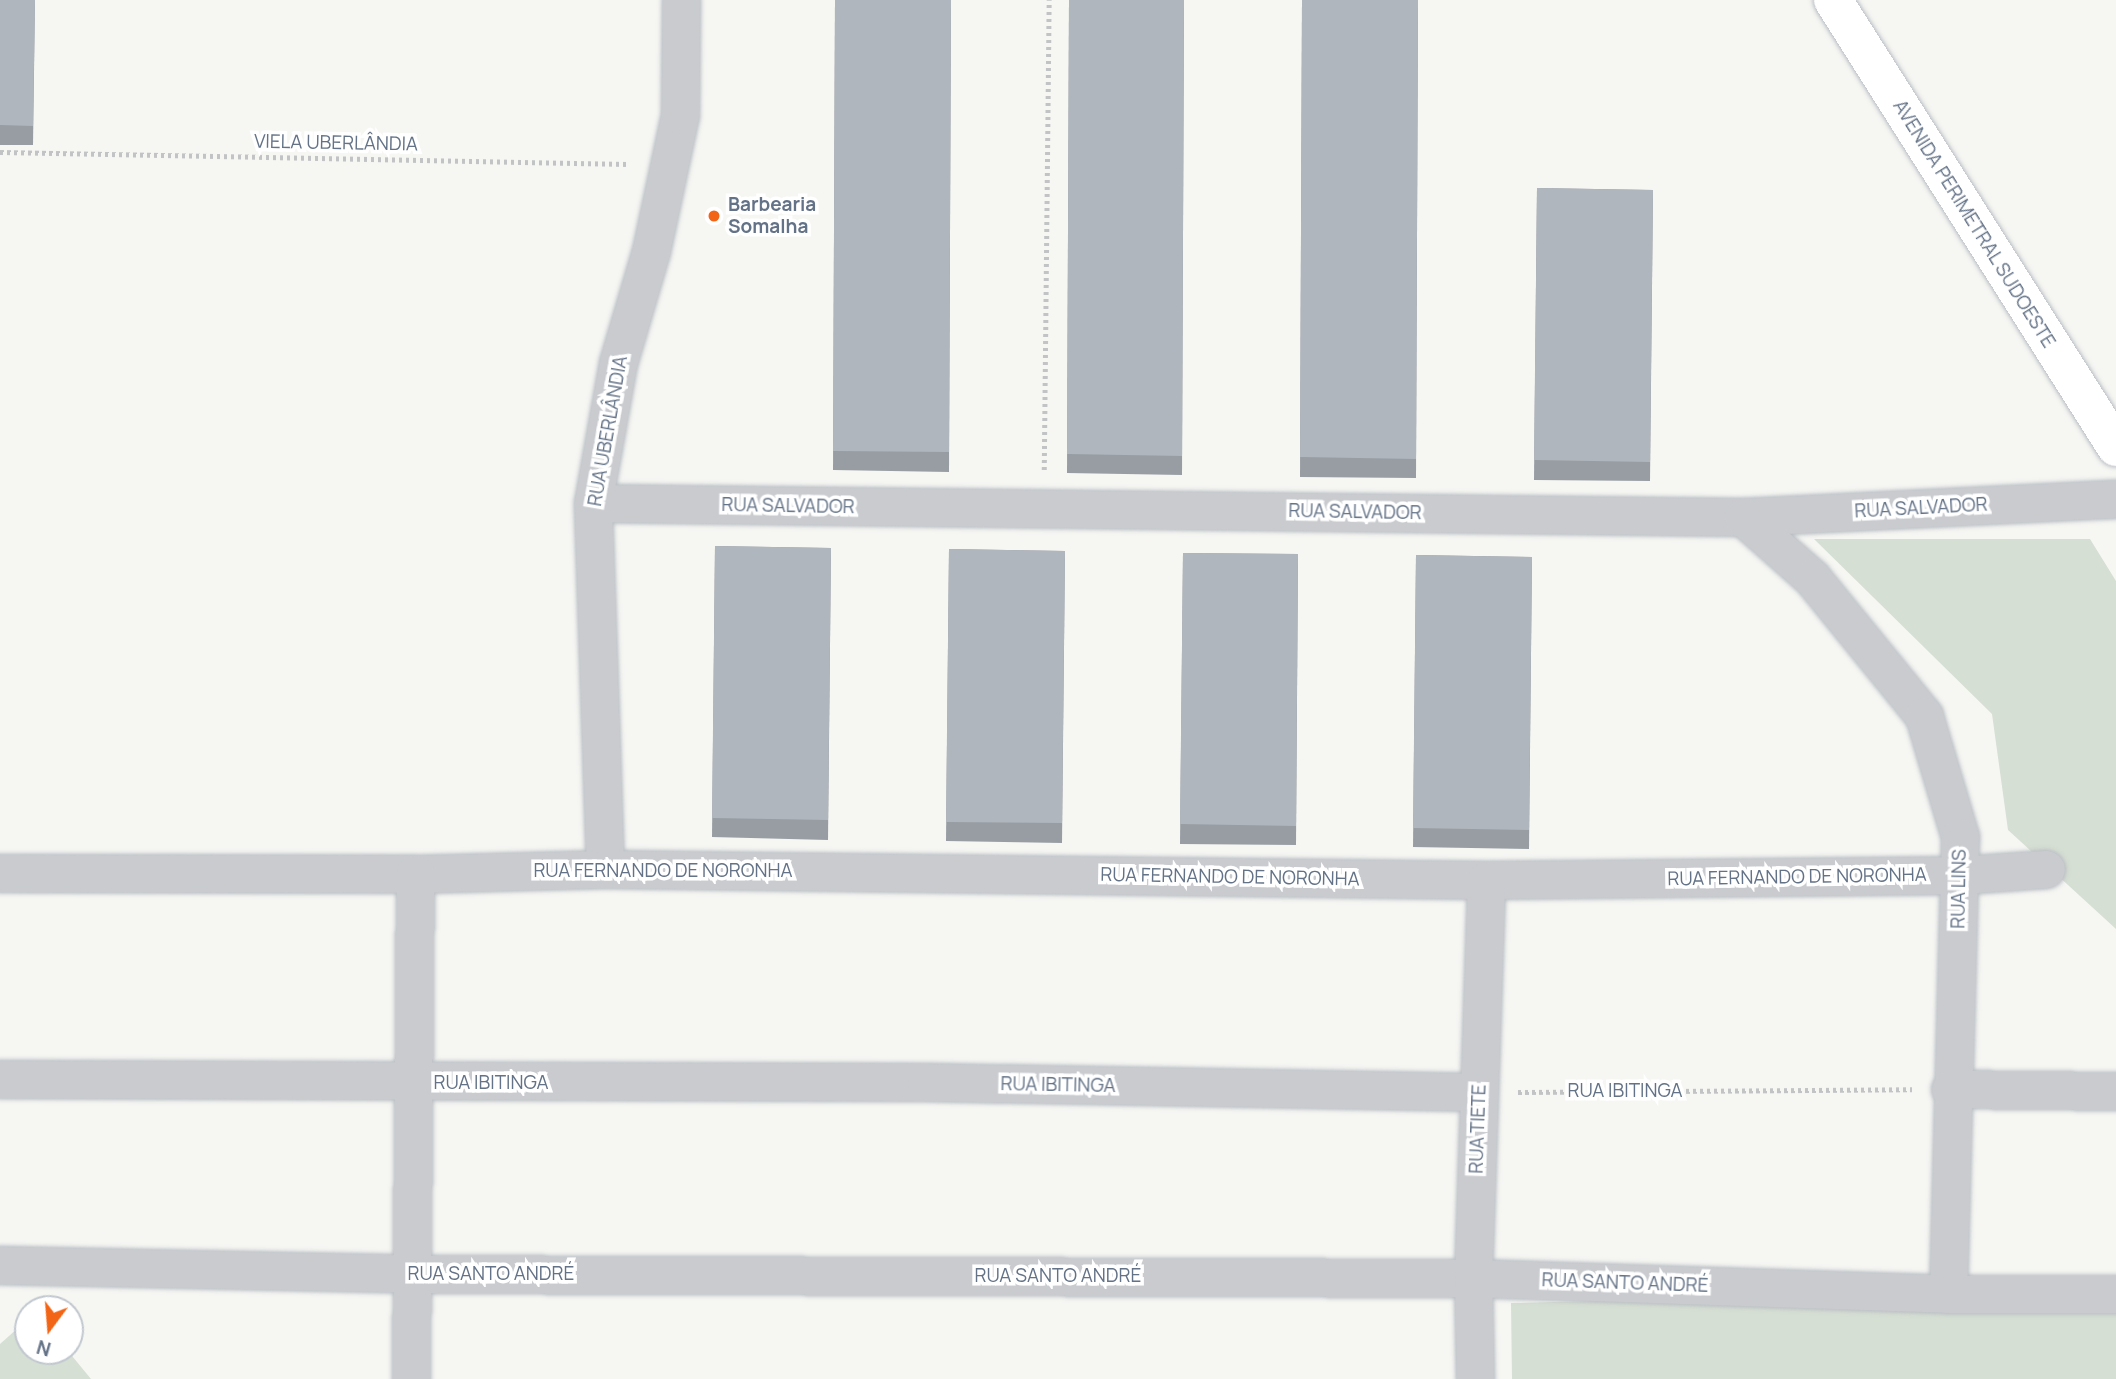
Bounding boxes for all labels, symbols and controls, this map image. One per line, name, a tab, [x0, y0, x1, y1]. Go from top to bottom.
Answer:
street label: AVENIDA PERIMETRAL SUDOESTE	[1888, 96, 2060, 352]
street label: VIELA UBERLÂNDIA	[254, 130, 418, 156]
place label: Barbearia Somalha	[728, 194, 816, 238]
marker: Barbearia Somalha	[706, 208, 722, 224]
street label: RUA UBERLÂNDIA	[584, 354, 632, 508]
street label: RUA SALVADOR	[721, 493, 855, 519]
street label: RUA SALVADOR	[1854, 493, 1988, 523]
street label: RUA SALVADOR	[1288, 499, 1422, 525]
street label: RUA LINS	[1947, 849, 1971, 929]
street label: RUA FERNANDO DE NORONHA	[533, 860, 793, 882]
street label: RUA FERNANDO DE NORONHA	[1100, 863, 1360, 891]
street label: RUA FERNANDO DE NORONHA	[1667, 863, 1927, 891]
street label: RUA IBITINGA	[434, 1072, 548, 1094]
street label: RUA IBITINGA	[1000, 1073, 1116, 1097]
street label: RUA IBITINGA	[1568, 1080, 1682, 1102]
street label: RUA TIETE	[1465, 1084, 1491, 1174]
street label: RUA SANTO ANDRÉ	[408, 1263, 574, 1285]
street label: RUA SANTO ANDRÉ	[975, 1265, 1141, 1287]
street label: RUA SANTO ANDRÉ	[1541, 1269, 1709, 1297]
north arrow	[14, 1295, 84, 1365]
text: N	[34, 1334, 54, 1363]

